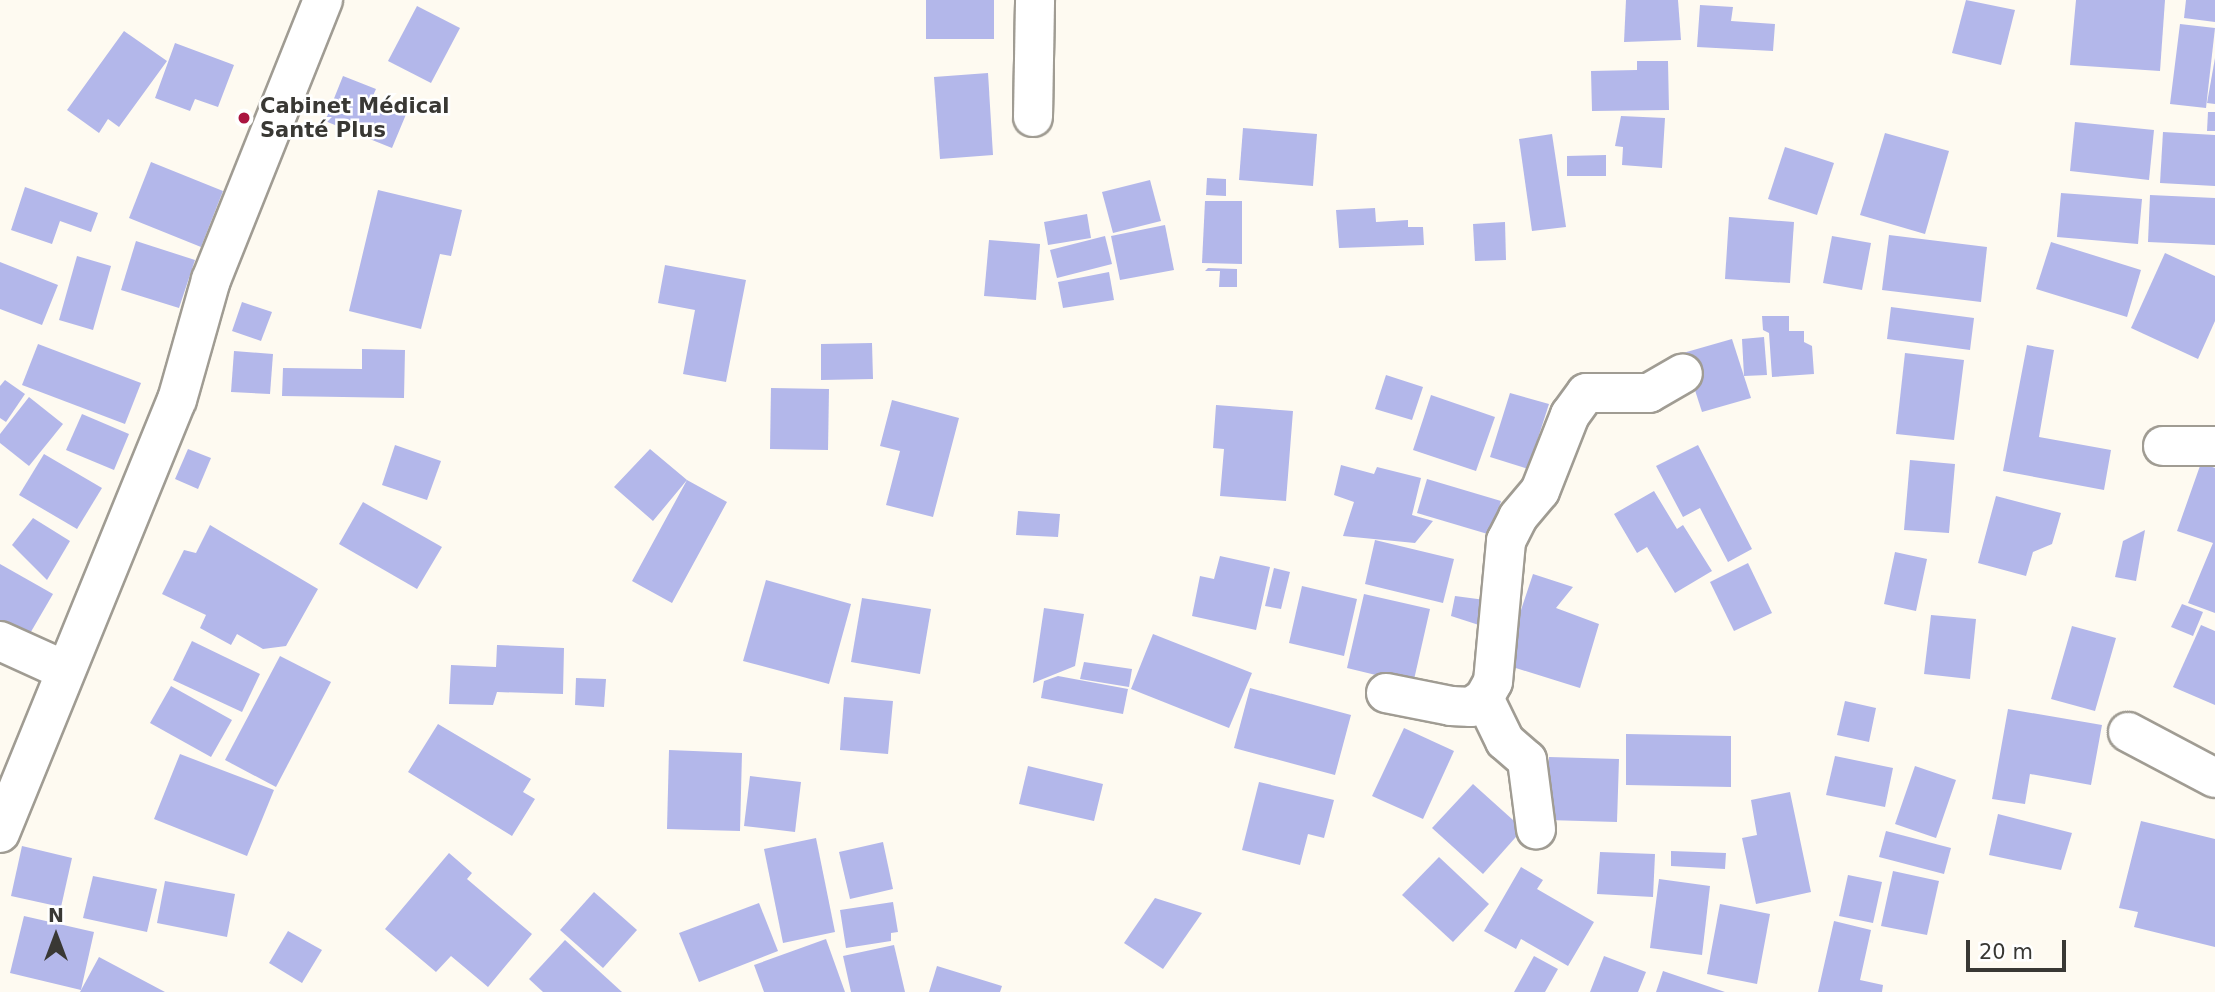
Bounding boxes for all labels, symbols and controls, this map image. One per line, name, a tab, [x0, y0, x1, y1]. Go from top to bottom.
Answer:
place label: Cabinet Médical Santé Plus	[260, 93, 450, 143]
marker: Cabinet Médical Santé Plus	[234, 108, 254, 128]
north arrow	[21, 901, 91, 971]
text: N	[48, 904, 64, 926]
scale bar	[1970, 926, 2070, 970]
text: 20 m	[1979, 940, 2033, 964]

